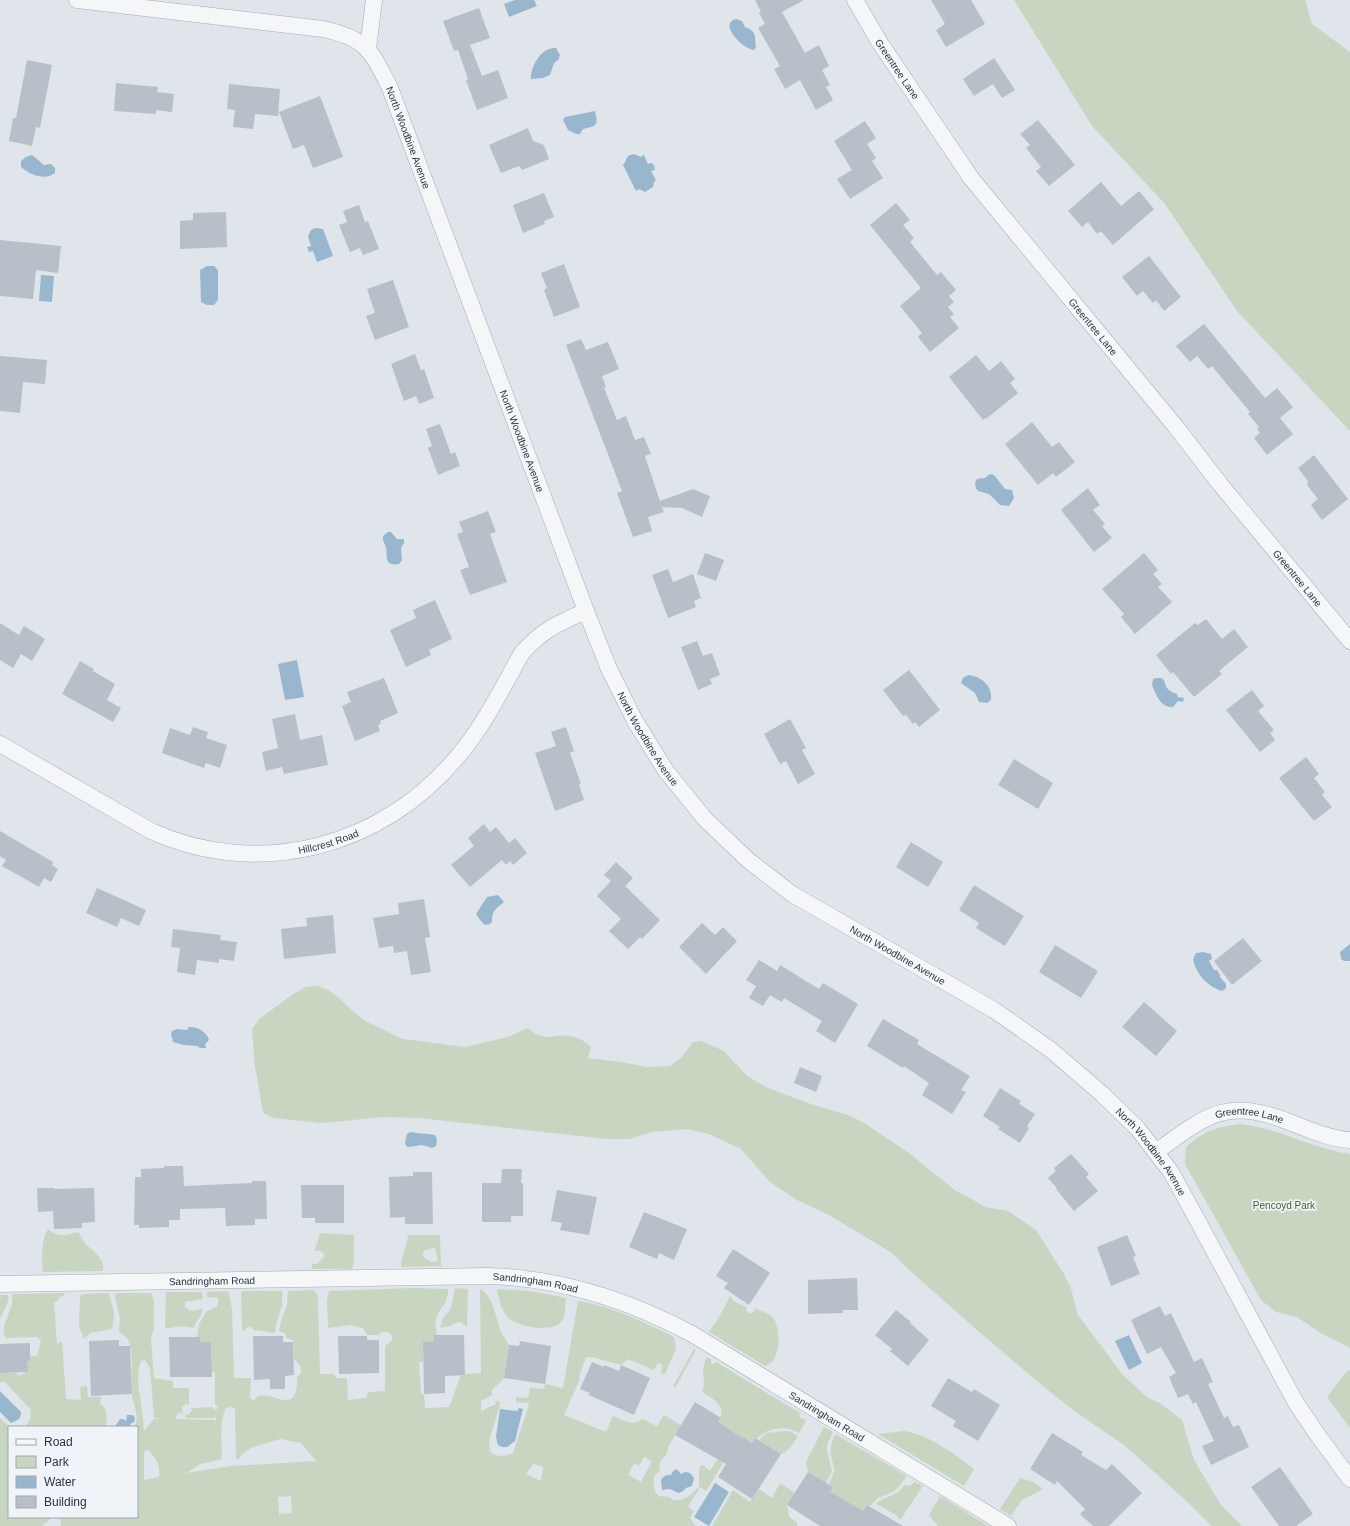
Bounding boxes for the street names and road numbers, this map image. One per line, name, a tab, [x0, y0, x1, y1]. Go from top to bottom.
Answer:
street label: Greentree Lane	[873, 37, 922, 101]
street label: North Woodbine Avenue	[384, 85, 433, 190]
street label: Greentree Lane	[1067, 296, 1120, 357]
street label: North Woodbine Avenue	[498, 388, 547, 494]
street label: Greentree Lane	[1271, 547, 1325, 609]
street label: North Woodbine Avenue	[616, 690, 681, 788]
street label: Hillcrest Road	[297, 827, 360, 855]
street label: North Woodbine Avenue	[848, 923, 948, 987]
street label: North Woodbine Avenue	[1114, 1105, 1189, 1198]
street label: Greentree Lane	[1213, 1105, 1286, 1125]
street label: Sandringham Road	[493, 1271, 579, 1294]
street label: Sandringham Road	[169, 1274, 255, 1287]
street label: Sandringham Road	[787, 1389, 867, 1443]

